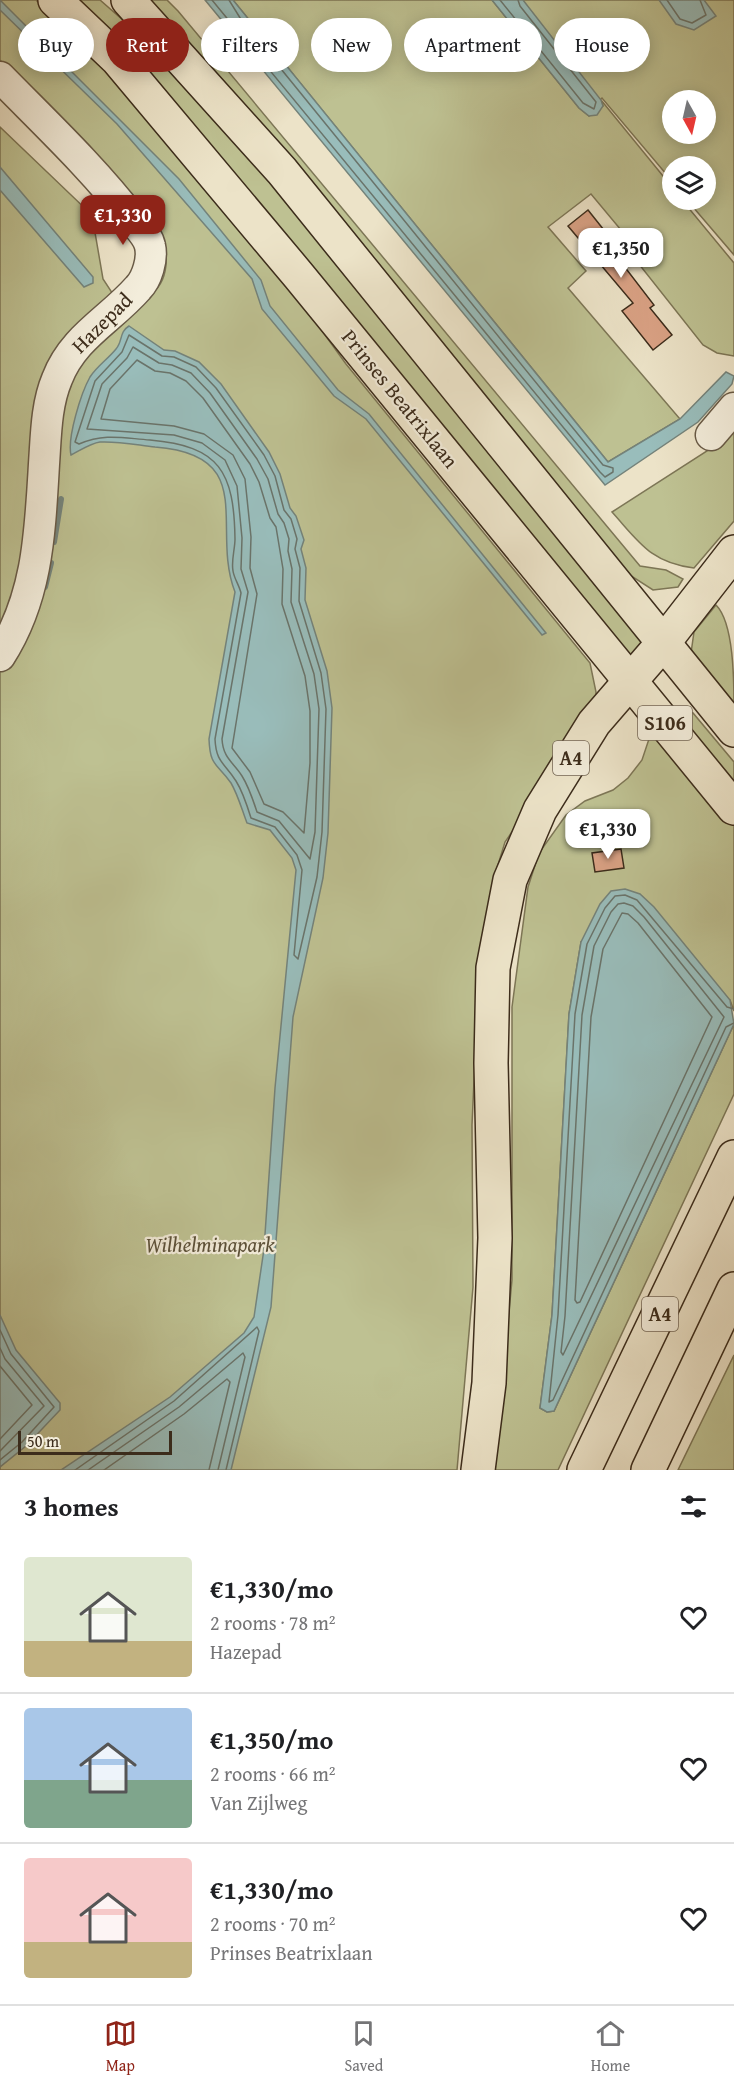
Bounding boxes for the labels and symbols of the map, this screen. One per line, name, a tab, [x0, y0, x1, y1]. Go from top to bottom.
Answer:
north arrow	[662, 90, 716, 144]
pin: €1,330	[74, 195, 172, 246]
pin: €1,350	[572, 228, 670, 279]
street label: Hazepad	[64, 284, 140, 360]
street label: Prinses Beatrixlaan	[335, 323, 466, 475]
road number: S106	[638, 706, 692, 740]
road number: A4	[553, 741, 589, 775]
pin: €1,330	[559, 809, 657, 860]
park label: Wilhelminapark	[145, 1229, 275, 1260]
road number: A4	[642, 1297, 678, 1331]
scale bar	[18, 1428, 172, 1456]

